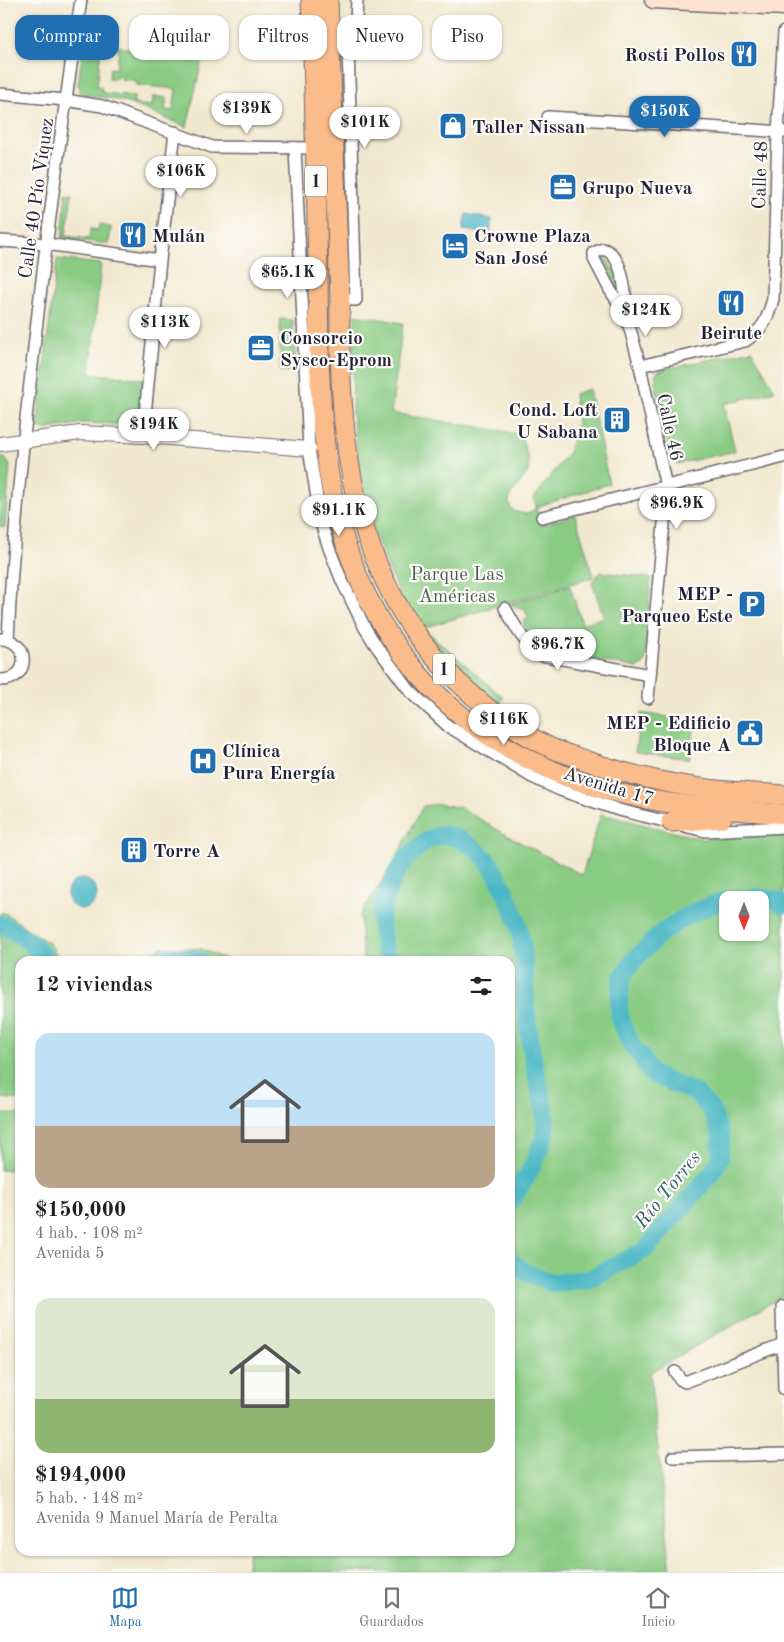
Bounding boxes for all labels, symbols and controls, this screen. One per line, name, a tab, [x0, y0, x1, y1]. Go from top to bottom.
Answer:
chip: Comprar	[15, 15, 119, 60]
chip: Alquilar	[129, 15, 229, 60]
chip: Filtros	[239, 15, 327, 60]
chip: Nuevo	[337, 15, 422, 60]
chip: Piso	[432, 15, 502, 60]
restaurant icon: Rosti Pollos	[729, 39, 759, 69]
place label: Rosti Pollos	[624, 47, 725, 66]
pin: $139K	[212, 92, 282, 135]
pin: $150K	[630, 96, 700, 138]
text: $139K	[222, 101, 272, 117]
text: $150K	[640, 104, 690, 120]
pin: $101K	[330, 106, 400, 149]
shop icon: Taller Nissan	[438, 111, 468, 141]
text: $101K	[340, 115, 390, 131]
street label: Calle 40 Pío Víquez	[17, 117, 58, 280]
place label: Taller Nissan	[472, 119, 585, 138]
street label: Calle 48	[751, 141, 772, 210]
pin: $106K	[146, 156, 216, 198]
text: $106K	[156, 164, 206, 180]
road number: 1	[305, 166, 327, 197]
office icon: Grupo Nueva	[548, 172, 578, 202]
place label: Grupo Nueva	[582, 180, 693, 199]
restaurant icon: Mulán	[118, 220, 148, 250]
place label: Mulán	[152, 228, 205, 247]
place label: Crowne Plaza San José	[474, 228, 591, 269]
hotel icon: Crowne Plaza San José	[440, 231, 470, 261]
pin: $65.1K	[247, 256, 329, 299]
text: $65.1K	[261, 265, 315, 281]
restaurant icon: Beirute	[716, 288, 746, 318]
pin: $124K	[611, 294, 681, 337]
text: $124K	[621, 303, 671, 319]
pin: $113K	[130, 306, 200, 349]
text: $113K	[140, 315, 190, 331]
place label: Beirute	[700, 325, 762, 344]
place label: Consorcio Sysco-Eprom	[280, 330, 392, 371]
office icon: Consorcio Sysco-Eprom	[246, 333, 276, 363]
street label: Calle 46	[652, 392, 685, 463]
place label: Cond. Loft U Sabana	[509, 402, 598, 443]
building icon: Cond. Loft U Sabana	[602, 405, 632, 435]
pin: $194K	[119, 408, 189, 451]
text: $194K	[129, 417, 179, 433]
pin: $96.9K	[636, 488, 718, 530]
pin: $91.1K	[298, 494, 380, 537]
text: $96.9K	[650, 496, 704, 512]
text: $91.1K	[312, 503, 366, 519]
park label: Parque Las Américas	[410, 566, 504, 607]
place label: MEP - Parqueo Este	[621, 586, 733, 627]
parking icon: MEP - Parqueo Este	[737, 589, 767, 619]
pin: $96.7K	[517, 628, 599, 671]
text: $96.7K	[531, 637, 585, 653]
road number: 1	[433, 654, 455, 684]
pin: $116K	[469, 704, 539, 746]
text: $116K	[479, 712, 529, 728]
place label: MEP - Edificio Bloque A	[606, 715, 731, 756]
public building icon: MEP - Edificio Bloque A	[735, 718, 765, 748]
place label: Clínica Pura Energía	[222, 743, 336, 784]
hospital icon: Clínica Pura Energía	[188, 746, 218, 776]
street label: Avenida 17	[561, 765, 656, 810]
building icon: Torre A	[119, 835, 149, 865]
place label: Torre A	[153, 843, 220, 862]
north arrow	[719, 891, 769, 941]
map controls	[719, 891, 769, 941]
icon: filters	[467, 972, 495, 1000]
text: 12 viviendas	[35, 975, 153, 996]
icon: home	[220, 1066, 310, 1156]
water label: Río Torres	[631, 1148, 706, 1233]
text: $150,000	[35, 1200, 126, 1221]
text: 4 hab. · 108 m²	[35, 1226, 143, 1242]
text: Avenida 5	[35, 1246, 104, 1262]
icon: home	[220, 1331, 310, 1421]
text: $194,000	[35, 1465, 126, 1486]
text: 5 hab. · 148 m²	[35, 1491, 143, 1507]
text: Avenida 9 Manuel María de Peralta	[35, 1511, 278, 1527]
tab: Mapa	[109, 1584, 142, 1631]
tab: Guardados	[359, 1584, 424, 1631]
tab: Inicio	[642, 1584, 675, 1631]

